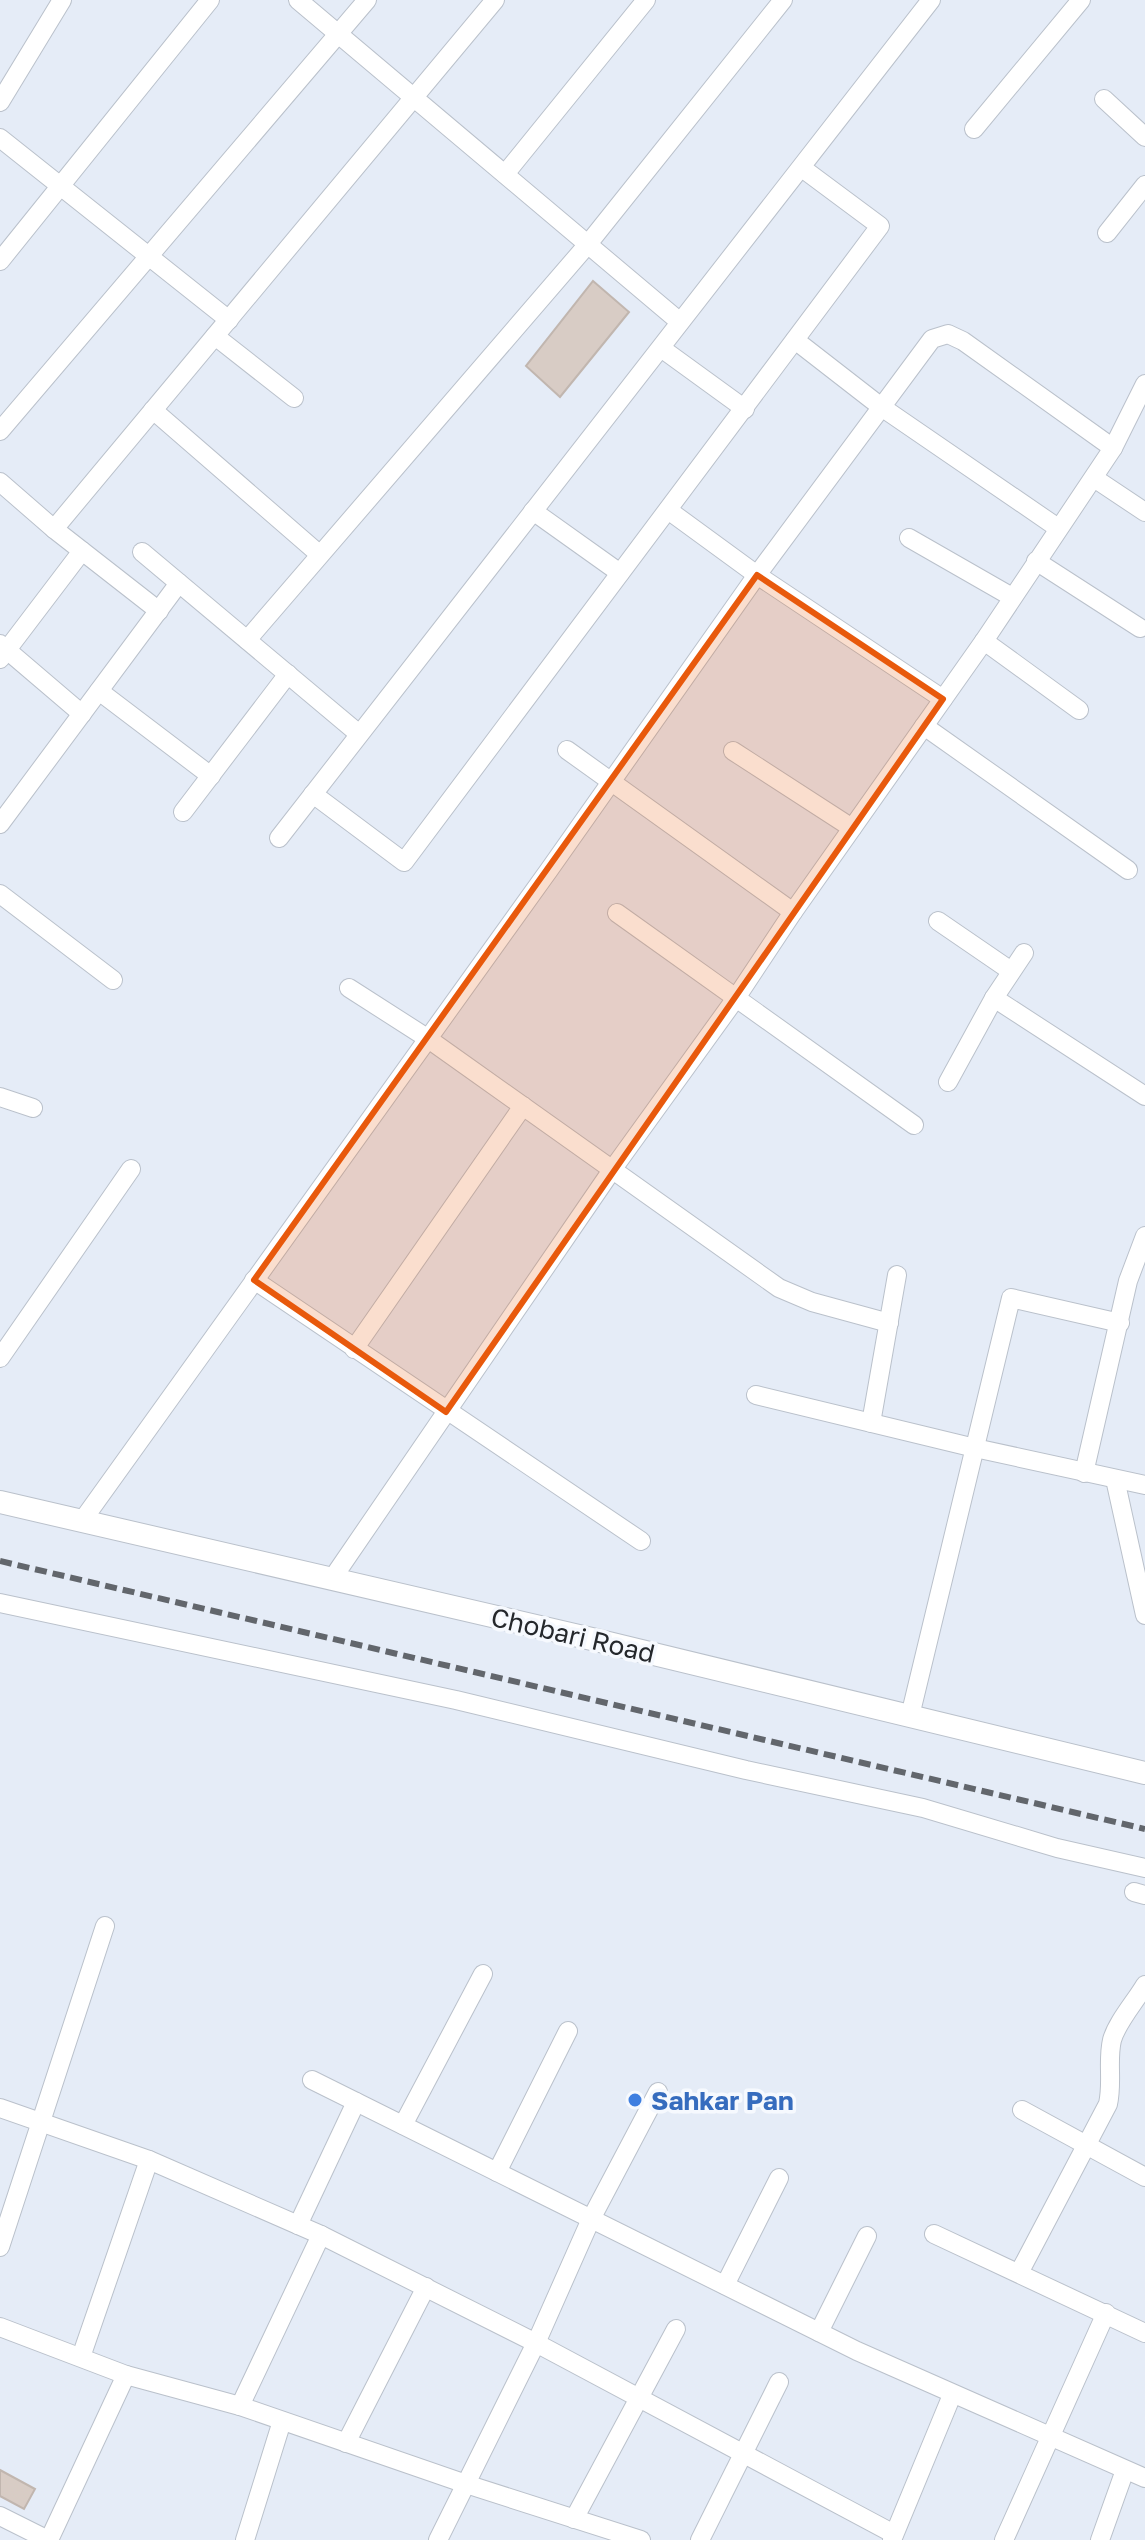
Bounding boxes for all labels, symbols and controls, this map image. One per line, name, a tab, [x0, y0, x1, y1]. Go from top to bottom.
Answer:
street label: Chobari Road	[488, 1601, 658, 1669]
place label: Sahkar Pan	[651, 2085, 794, 2116]
marker: Sahkar Pan	[626, 2091, 644, 2109]

